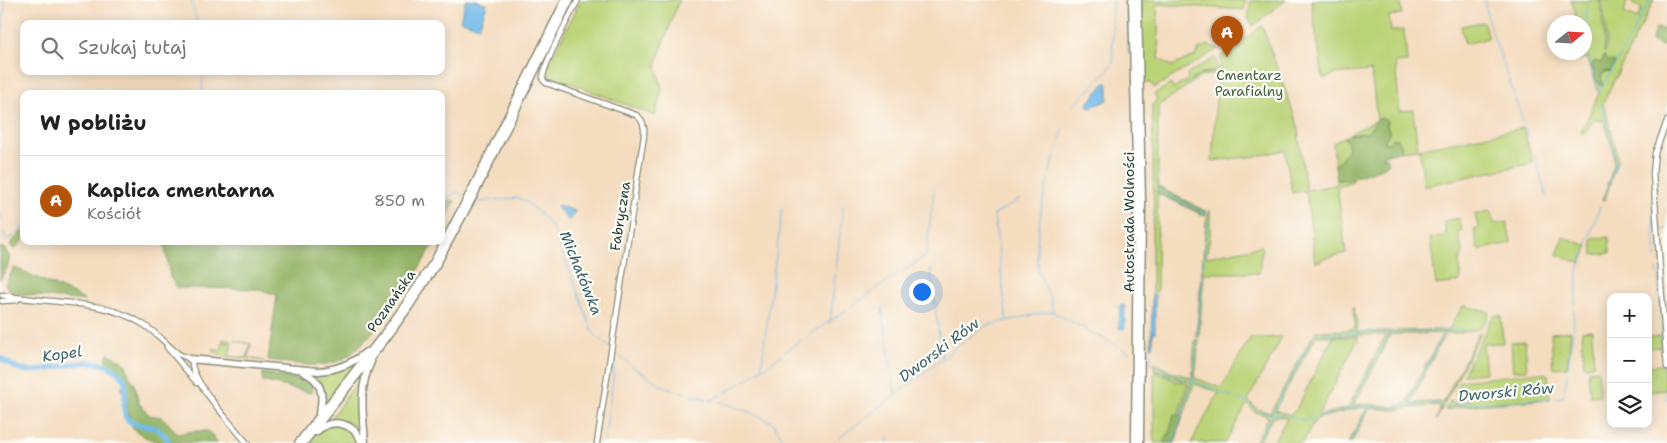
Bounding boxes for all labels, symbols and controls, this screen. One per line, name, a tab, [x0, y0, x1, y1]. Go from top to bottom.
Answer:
north arrow	[1547, 15, 1592, 60]
pin: A	[1211, 16, 1243, 57]
search box	[20, 20, 445, 75]
icon: search	[38, 34, 66, 62]
text: Szukaj tutaj	[78, 35, 187, 60]
park label: Cmentarz Parafialny	[1215, 66, 1283, 100]
text: W pobliżu	[40, 109, 147, 137]
street label: Autostrada Wolności	[1120, 151, 1138, 293]
text: Kaplica cmentarna	[87, 178, 274, 203]
street label: Fabryczna	[606, 180, 634, 252]
text: A	[50, 190, 62, 211]
text: 850 m	[374, 190, 425, 211]
text: Kościół	[87, 203, 141, 224]
water label: Michałówka	[555, 228, 607, 318]
street label: Poznańska	[363, 266, 419, 336]
your location	[909, 279, 935, 305]
map controls	[1607, 293, 1652, 428]
button: +	[1607, 293, 1652, 338]
water label: Dworski Rów	[895, 313, 984, 387]
button: −	[1607, 338, 1652, 383]
water label: Kopel	[41, 341, 83, 367]
water label: Dworski Rów	[1457, 378, 1556, 406]
button: layers	[1607, 383, 1652, 428]

